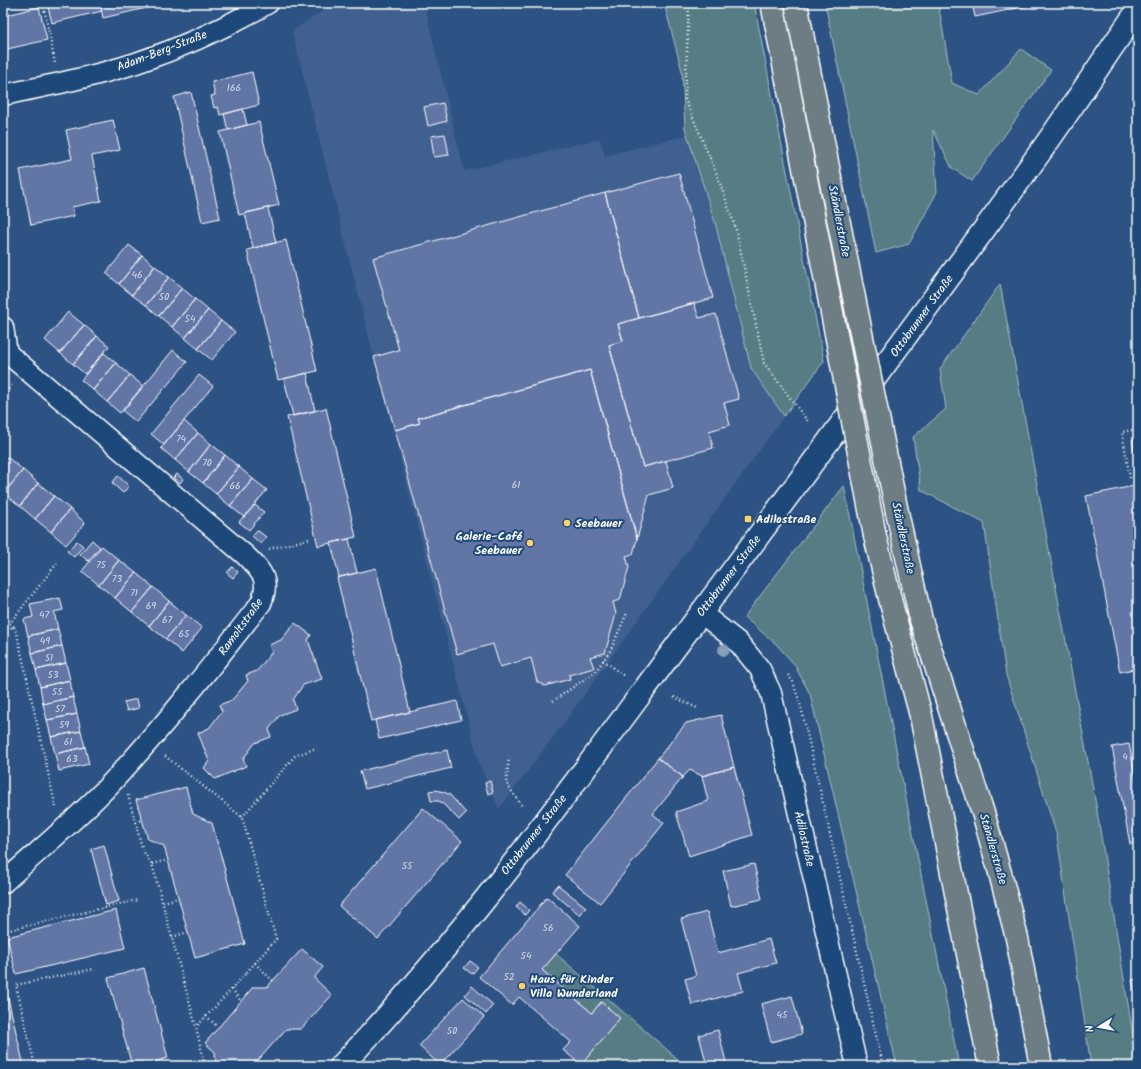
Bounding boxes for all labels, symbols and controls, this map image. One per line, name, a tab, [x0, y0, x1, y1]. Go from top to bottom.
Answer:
street label: Adam-Berg-Straße	[114, 25, 210, 77]
house number: 166	[227, 80, 241, 96]
street label: Ständlerstraße	[823, 183, 855, 259]
house number: 46	[131, 267, 143, 283]
street label: Ottobrunner Straße	[885, 270, 959, 361]
house number: 50	[159, 289, 169, 305]
house number: 54	[185, 311, 196, 327]
house number: 74	[176, 431, 187, 447]
house number: 70	[202, 455, 212, 471]
house number: 61	[512, 477, 520, 493]
house number: 66	[229, 478, 241, 494]
street label: Ständlerstraße	[886, 500, 920, 576]
place label: Adilostraße	[756, 510, 816, 529]
place label: Seebauer	[575, 514, 623, 533]
marker: Adilostraße	[743, 514, 753, 524]
marker: Seebauer	[562, 518, 572, 528]
place label: Galerie-Café Seebauer	[456, 527, 523, 560]
street label: Ottobrunner Straße	[692, 531, 766, 621]
marker: Galerie-Café Seebauer	[525, 538, 535, 548]
house number: 75	[96, 557, 107, 573]
house number: 73	[112, 571, 122, 587]
house number: 71	[130, 585, 138, 601]
street label: Ramoltstraße	[214, 594, 269, 660]
house number: 69	[146, 598, 156, 614]
house number: 47	[39, 607, 49, 623]
house number: 67	[162, 612, 172, 628]
house number: 65	[179, 626, 190, 642]
house number: 49	[40, 633, 50, 649]
house number: 51	[45, 650, 53, 666]
house number: 53	[47, 667, 59, 683]
house number: 55	[52, 684, 63, 700]
house number: 57	[55, 701, 65, 717]
house number: 59	[59, 717, 69, 733]
house number: 61	[64, 734, 72, 750]
house number: 4	[1122, 749, 1128, 765]
house number: 63	[66, 751, 78, 767]
street label: Ottobrunner Straße	[496, 790, 572, 880]
street label: Adilostraße	[788, 809, 820, 869]
street label: Ständlerstraße	[974, 811, 1012, 887]
house number: 55	[402, 858, 413, 874]
house number: 56	[543, 920, 553, 936]
house number: 54	[521, 948, 532, 964]
house number: 52	[503, 969, 515, 985]
place label: Haus für Kinder Villa Wunderland	[530, 970, 618, 1003]
marker: Haus für Kinder Villa Wunderland	[517, 981, 527, 991]
house number: 45	[777, 1007, 788, 1023]
north arrow	[1079, 1007, 1119, 1047]
house number: 50	[447, 1023, 457, 1039]
text: N	[1081, 1024, 1100, 1034]

